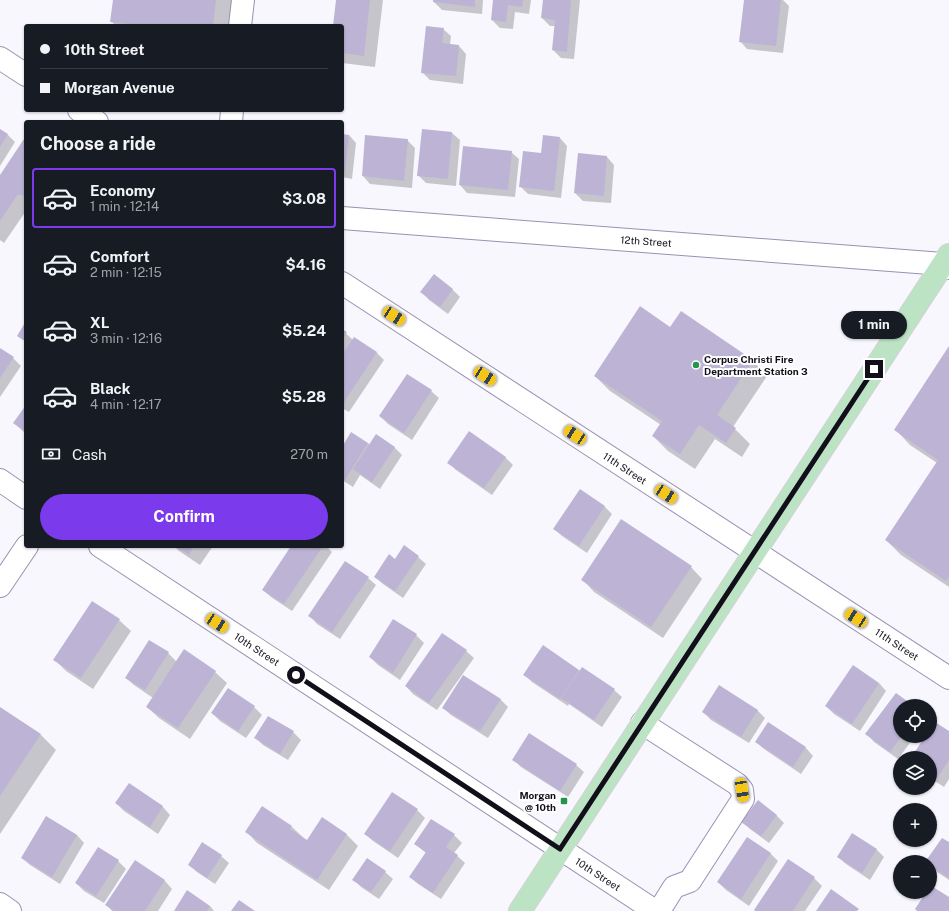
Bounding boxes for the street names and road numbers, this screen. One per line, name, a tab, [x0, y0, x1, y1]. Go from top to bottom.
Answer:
street label: 12th Street	[620, 233, 672, 249]
street label: 11th Street	[601, 450, 649, 487]
street label: 11th Street	[873, 626, 921, 663]
street label: 10th Street	[232, 630, 282, 668]
street label: 10th Street	[573, 855, 623, 893]

